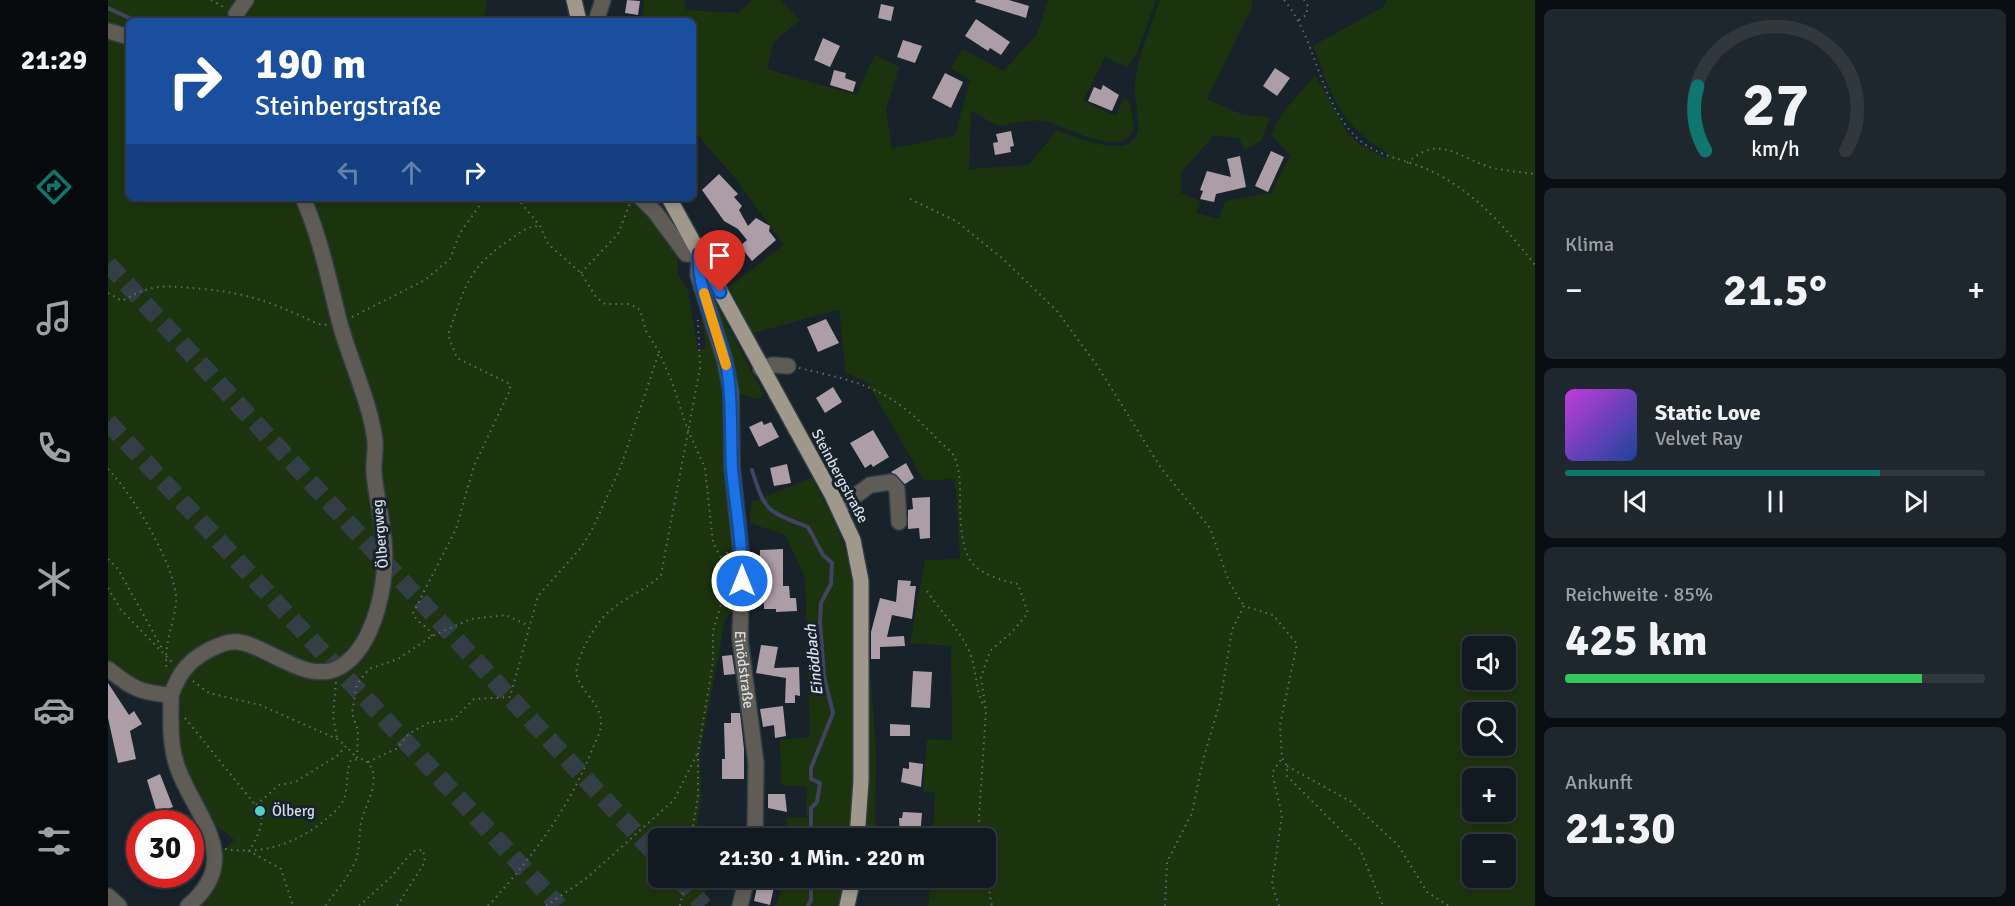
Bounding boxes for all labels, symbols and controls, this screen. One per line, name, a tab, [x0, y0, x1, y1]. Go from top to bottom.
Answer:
text: 190 m	[255, 39, 366, 90]
icon: right	[156, 42, 234, 120]
text: 21:29	[21, 44, 87, 77]
text: 27	[1741, 66, 1809, 143]
text: Steinbergstraße	[255, 90, 442, 123]
text: km/h	[1751, 137, 1799, 163]
icon: left	[332, 156, 365, 189]
icon: ahead	[395, 156, 428, 189]
icon: right	[458, 156, 491, 189]
icon: directions	[33, 166, 75, 208]
pin	[694, 230, 745, 292]
text: Klima	[1565, 232, 1614, 257]
icon: arrive	[703, 239, 736, 272]
text: 21.5°	[1723, 263, 1827, 318]
text: −	[1565, 270, 1583, 311]
text: +	[1967, 270, 1985, 311]
icon: music	[33, 297, 75, 339]
text: Static Love	[1655, 399, 1761, 426]
street label: Steinbergstraße	[808, 426, 872, 526]
text: Velvet Ray	[1655, 426, 1743, 451]
icon: phone	[33, 427, 75, 469]
icon: previous	[1619, 485, 1652, 518]
icon: pause	[1759, 485, 1792, 518]
icon: next	[1899, 485, 1932, 518]
street label: Ölbergweg	[368, 499, 392, 569]
position arrow	[710, 549, 774, 613]
icon: climate	[33, 558, 75, 600]
text: Reichweite · 85%	[1565, 582, 1713, 607]
text: 425 km	[1565, 613, 1708, 668]
water label: Einödbach	[800, 622, 828, 697]
street label: Einödstraße	[731, 630, 758, 709]
map controls	[1462, 636, 1516, 888]
button: sound	[1462, 636, 1516, 690]
icon: car	[33, 689, 75, 731]
button: search	[1462, 702, 1516, 756]
button: +	[1462, 768, 1516, 822]
text: Ankunft	[1565, 770, 1633, 795]
text: 21:30	[1565, 801, 1675, 856]
place label: Ölberg	[272, 802, 315, 820]
marker: Ölberg	[253, 804, 267, 818]
speed limit sign: 30	[126, 810, 204, 888]
icon: filters	[33, 820, 75, 862]
button: −	[1462, 834, 1516, 888]
text: 21:30 · 1 Min. · 220 m	[719, 844, 925, 871]

